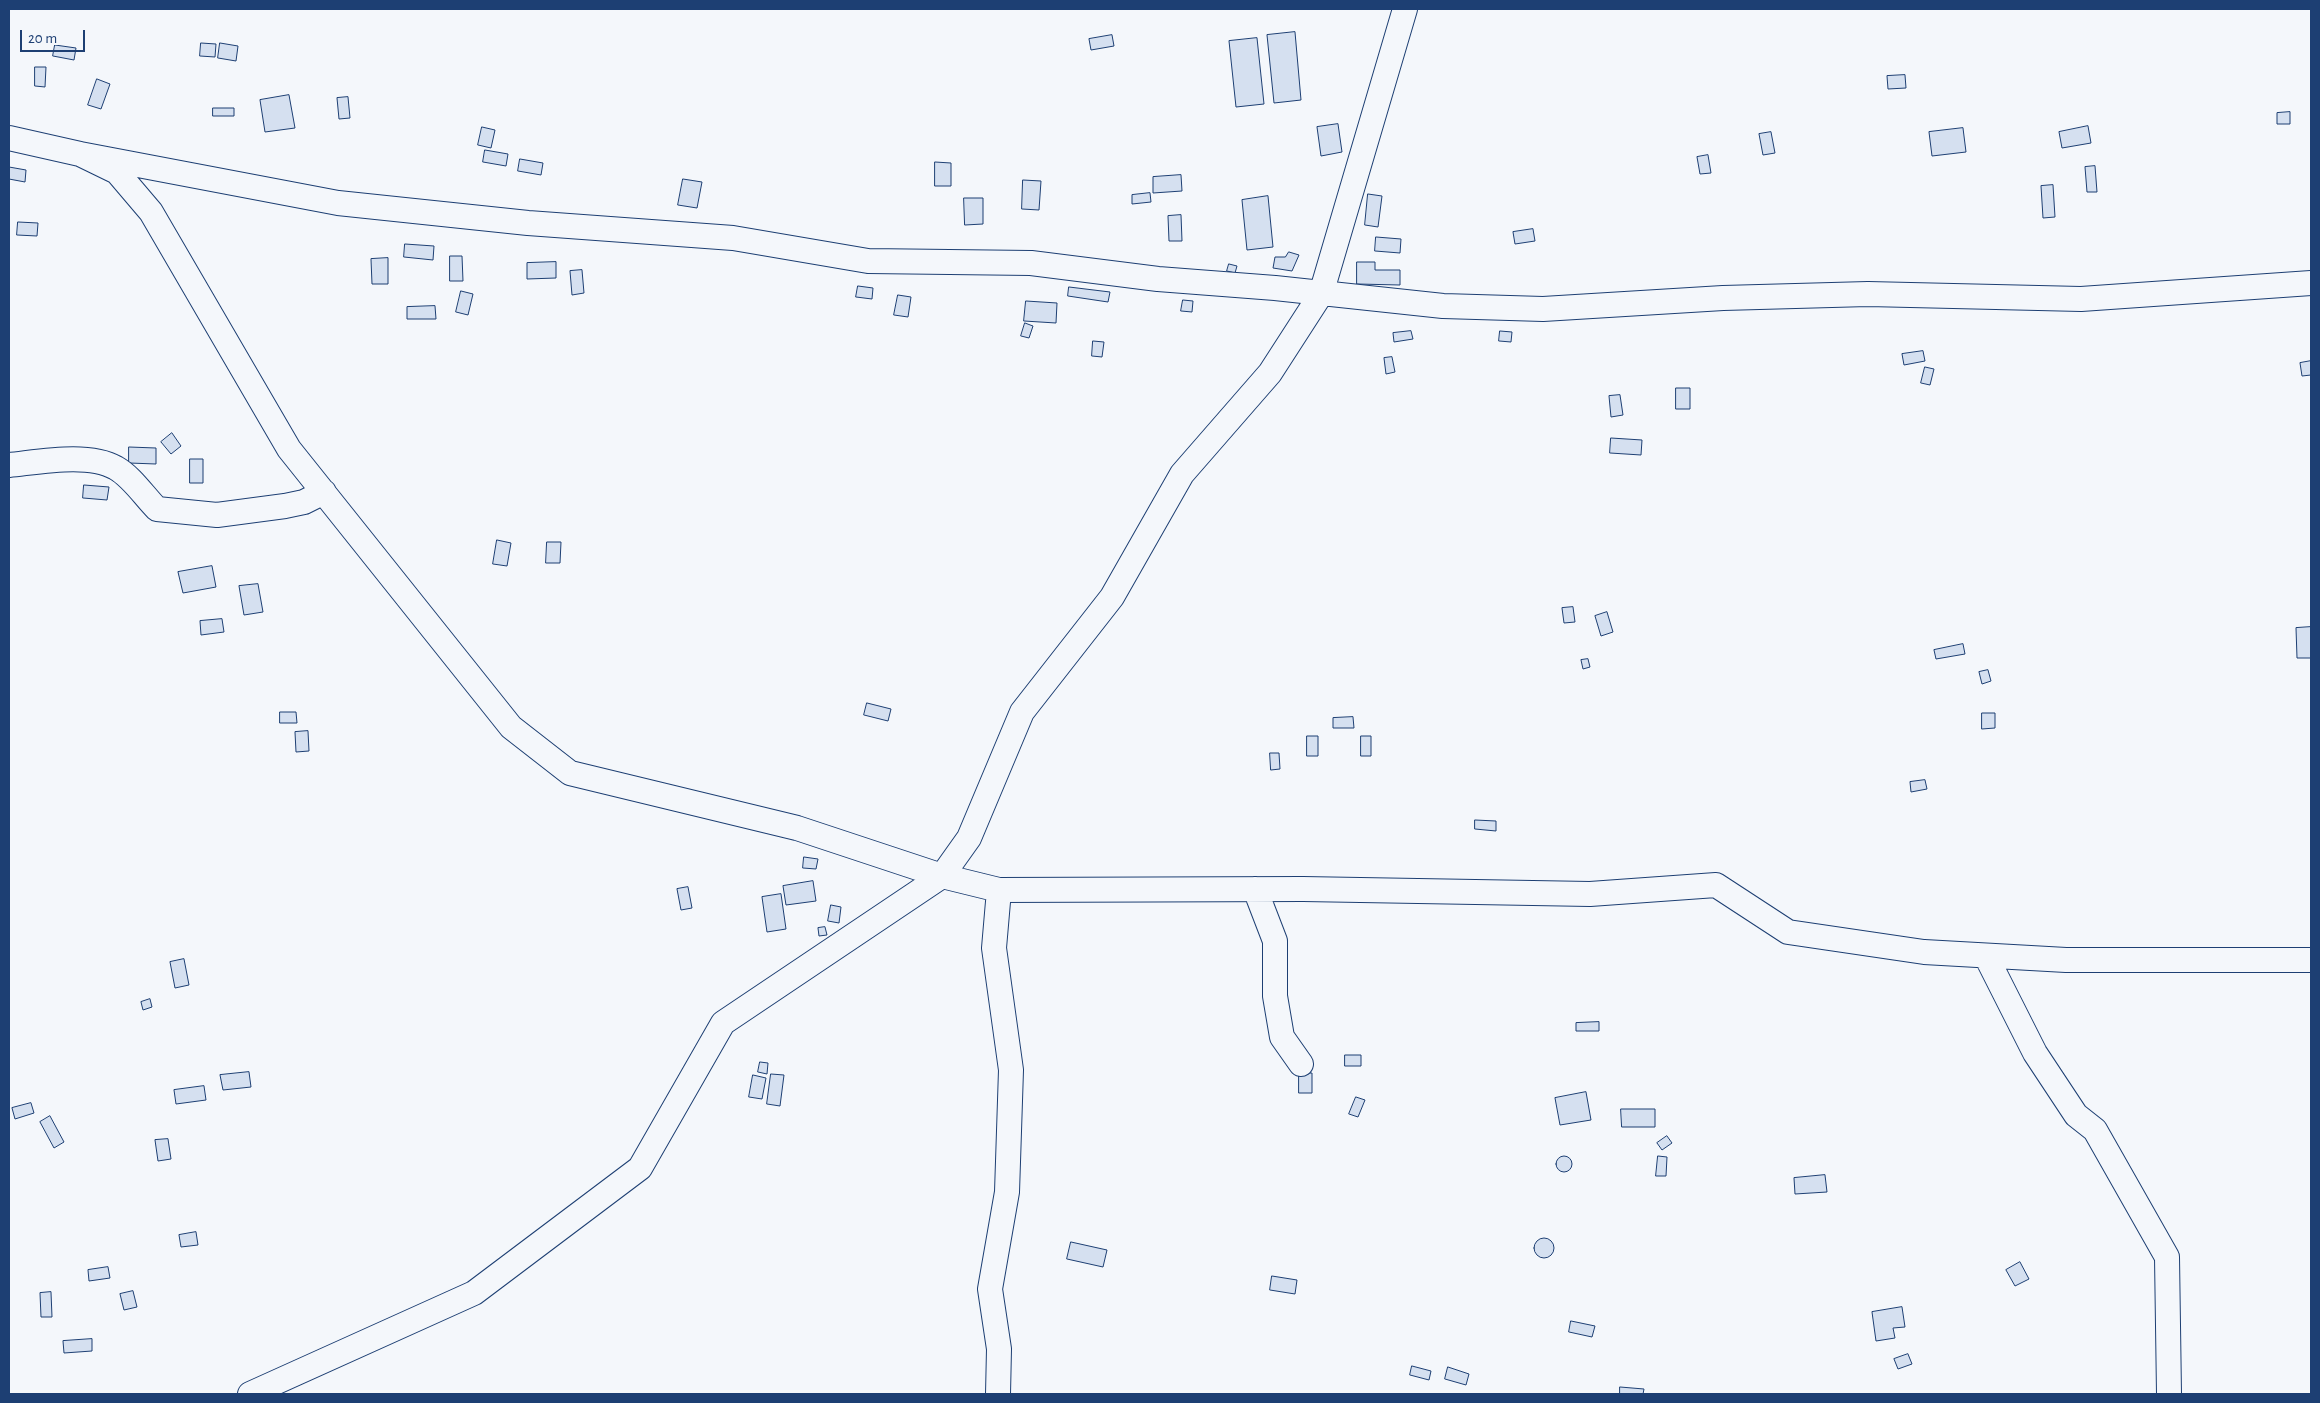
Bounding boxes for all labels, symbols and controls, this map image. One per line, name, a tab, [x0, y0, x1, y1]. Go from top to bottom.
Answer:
scale bar	[22, 20, 88, 52]
text: 20 m	[28, 31, 57, 46]

